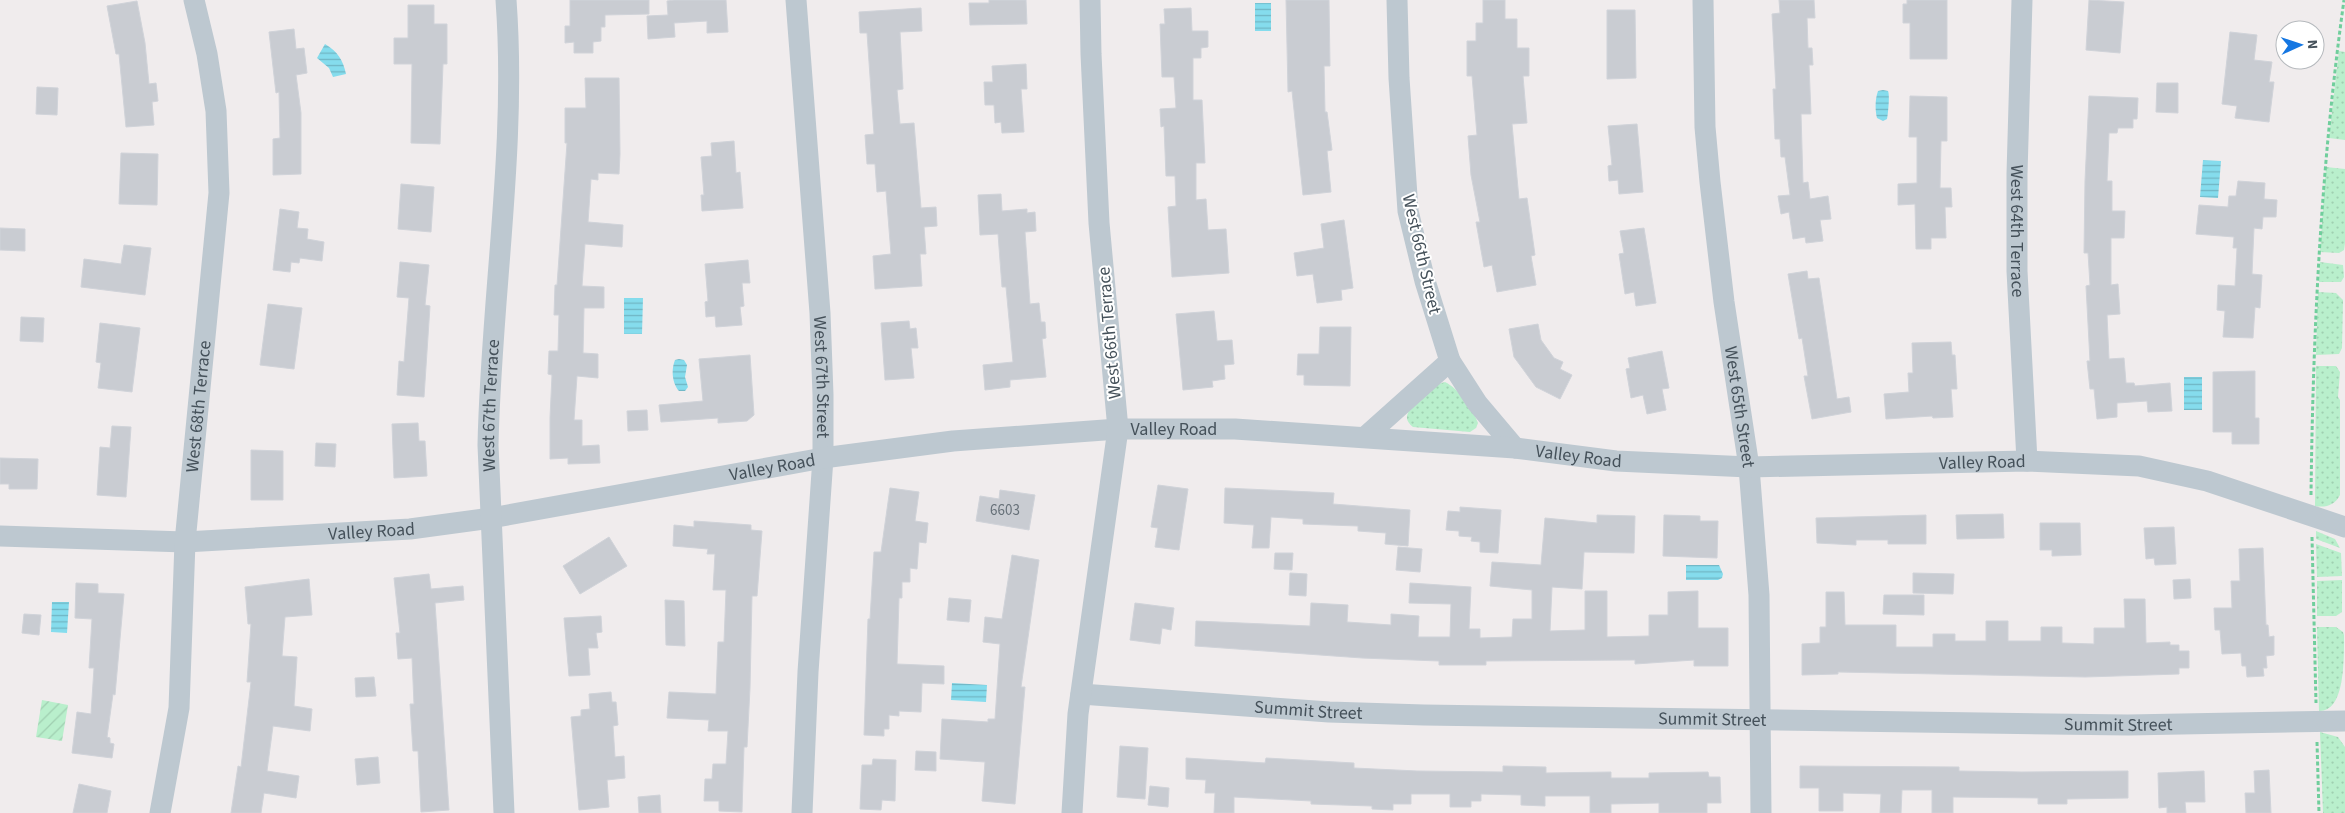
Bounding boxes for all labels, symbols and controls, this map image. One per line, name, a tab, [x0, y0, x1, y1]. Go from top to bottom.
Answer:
north arrow	[2275, 20, 2325, 70]
text: N	[2302, 39, 2322, 50]
street label: West 64th Terrace	[2004, 164, 2030, 298]
street label: West 66th Street	[1396, 192, 1447, 317]
street label: West 66th Terrace	[1091, 266, 1128, 400]
street label: West 67th Street	[807, 315, 835, 438]
street label: West 67th Terrace	[476, 338, 506, 472]
street label: West 68th Terrace	[180, 339, 218, 474]
street label: West 65th Street	[1718, 344, 1761, 469]
street label: Valley Road	[1130, 417, 1217, 442]
street label: Valley Road	[1534, 439, 1622, 474]
street label: Valley Road	[727, 448, 817, 488]
street label: Valley Road	[1939, 449, 2026, 476]
house number: 6603	[990, 500, 1020, 521]
street label: Valley Road	[328, 517, 416, 547]
street label: Summit Street	[1253, 695, 1363, 726]
street label: Summit Street	[1658, 706, 1767, 733]
street label: Summit Street	[2064, 712, 2173, 738]

